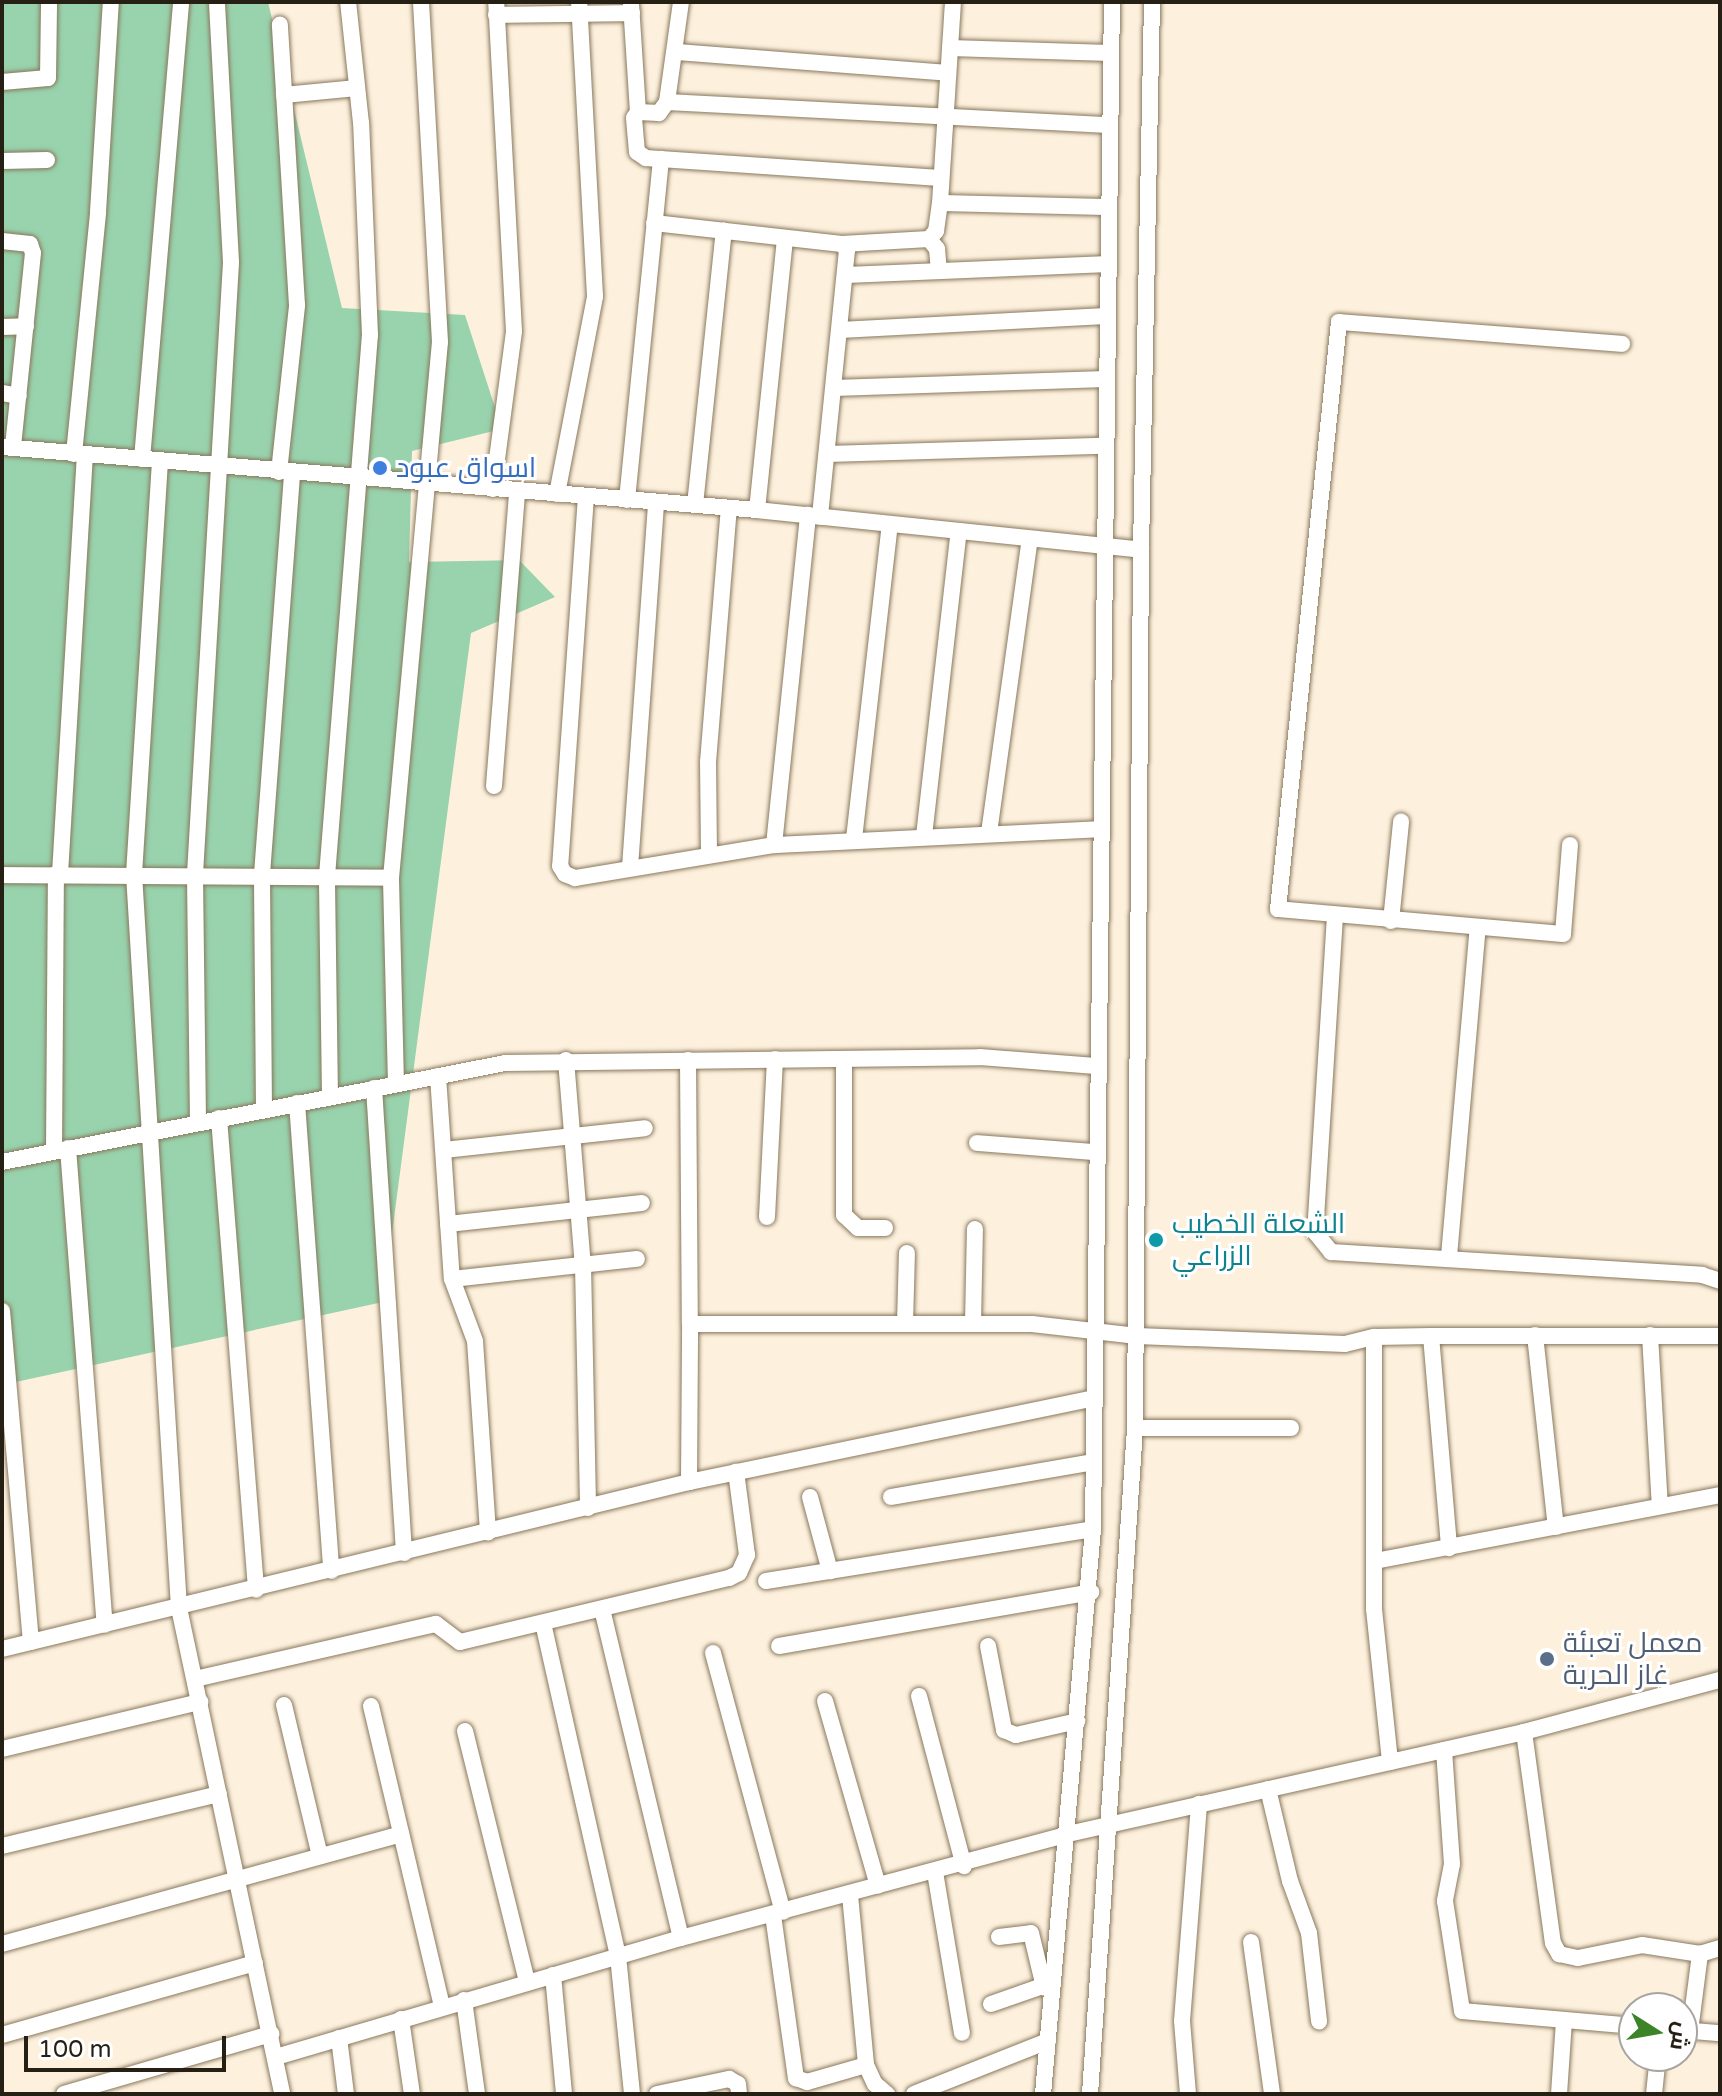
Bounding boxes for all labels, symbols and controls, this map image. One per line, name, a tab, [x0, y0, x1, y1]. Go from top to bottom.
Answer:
place label: اسواق عبود	[396, 451, 536, 485]
marker: اسواق عبود	[371, 459, 389, 477]
place label: الشعلة الخطيب الزراعي	[1172, 1207, 1345, 1273]
marker: الشعلة الخطيب الزراعي	[1147, 1231, 1165, 1249]
place label: معمل تعبئة غاز الحرية	[1563, 1626, 1702, 1692]
marker: معمل تعبئة غاز الحرية	[1538, 1650, 1556, 1668]
north arrow	[1618, 1992, 1698, 2072]
scale bar	[28, 2020, 230, 2070]
text: ش	[1664, 2020, 1695, 2053]
text: 100 m	[38, 2035, 112, 2064]

